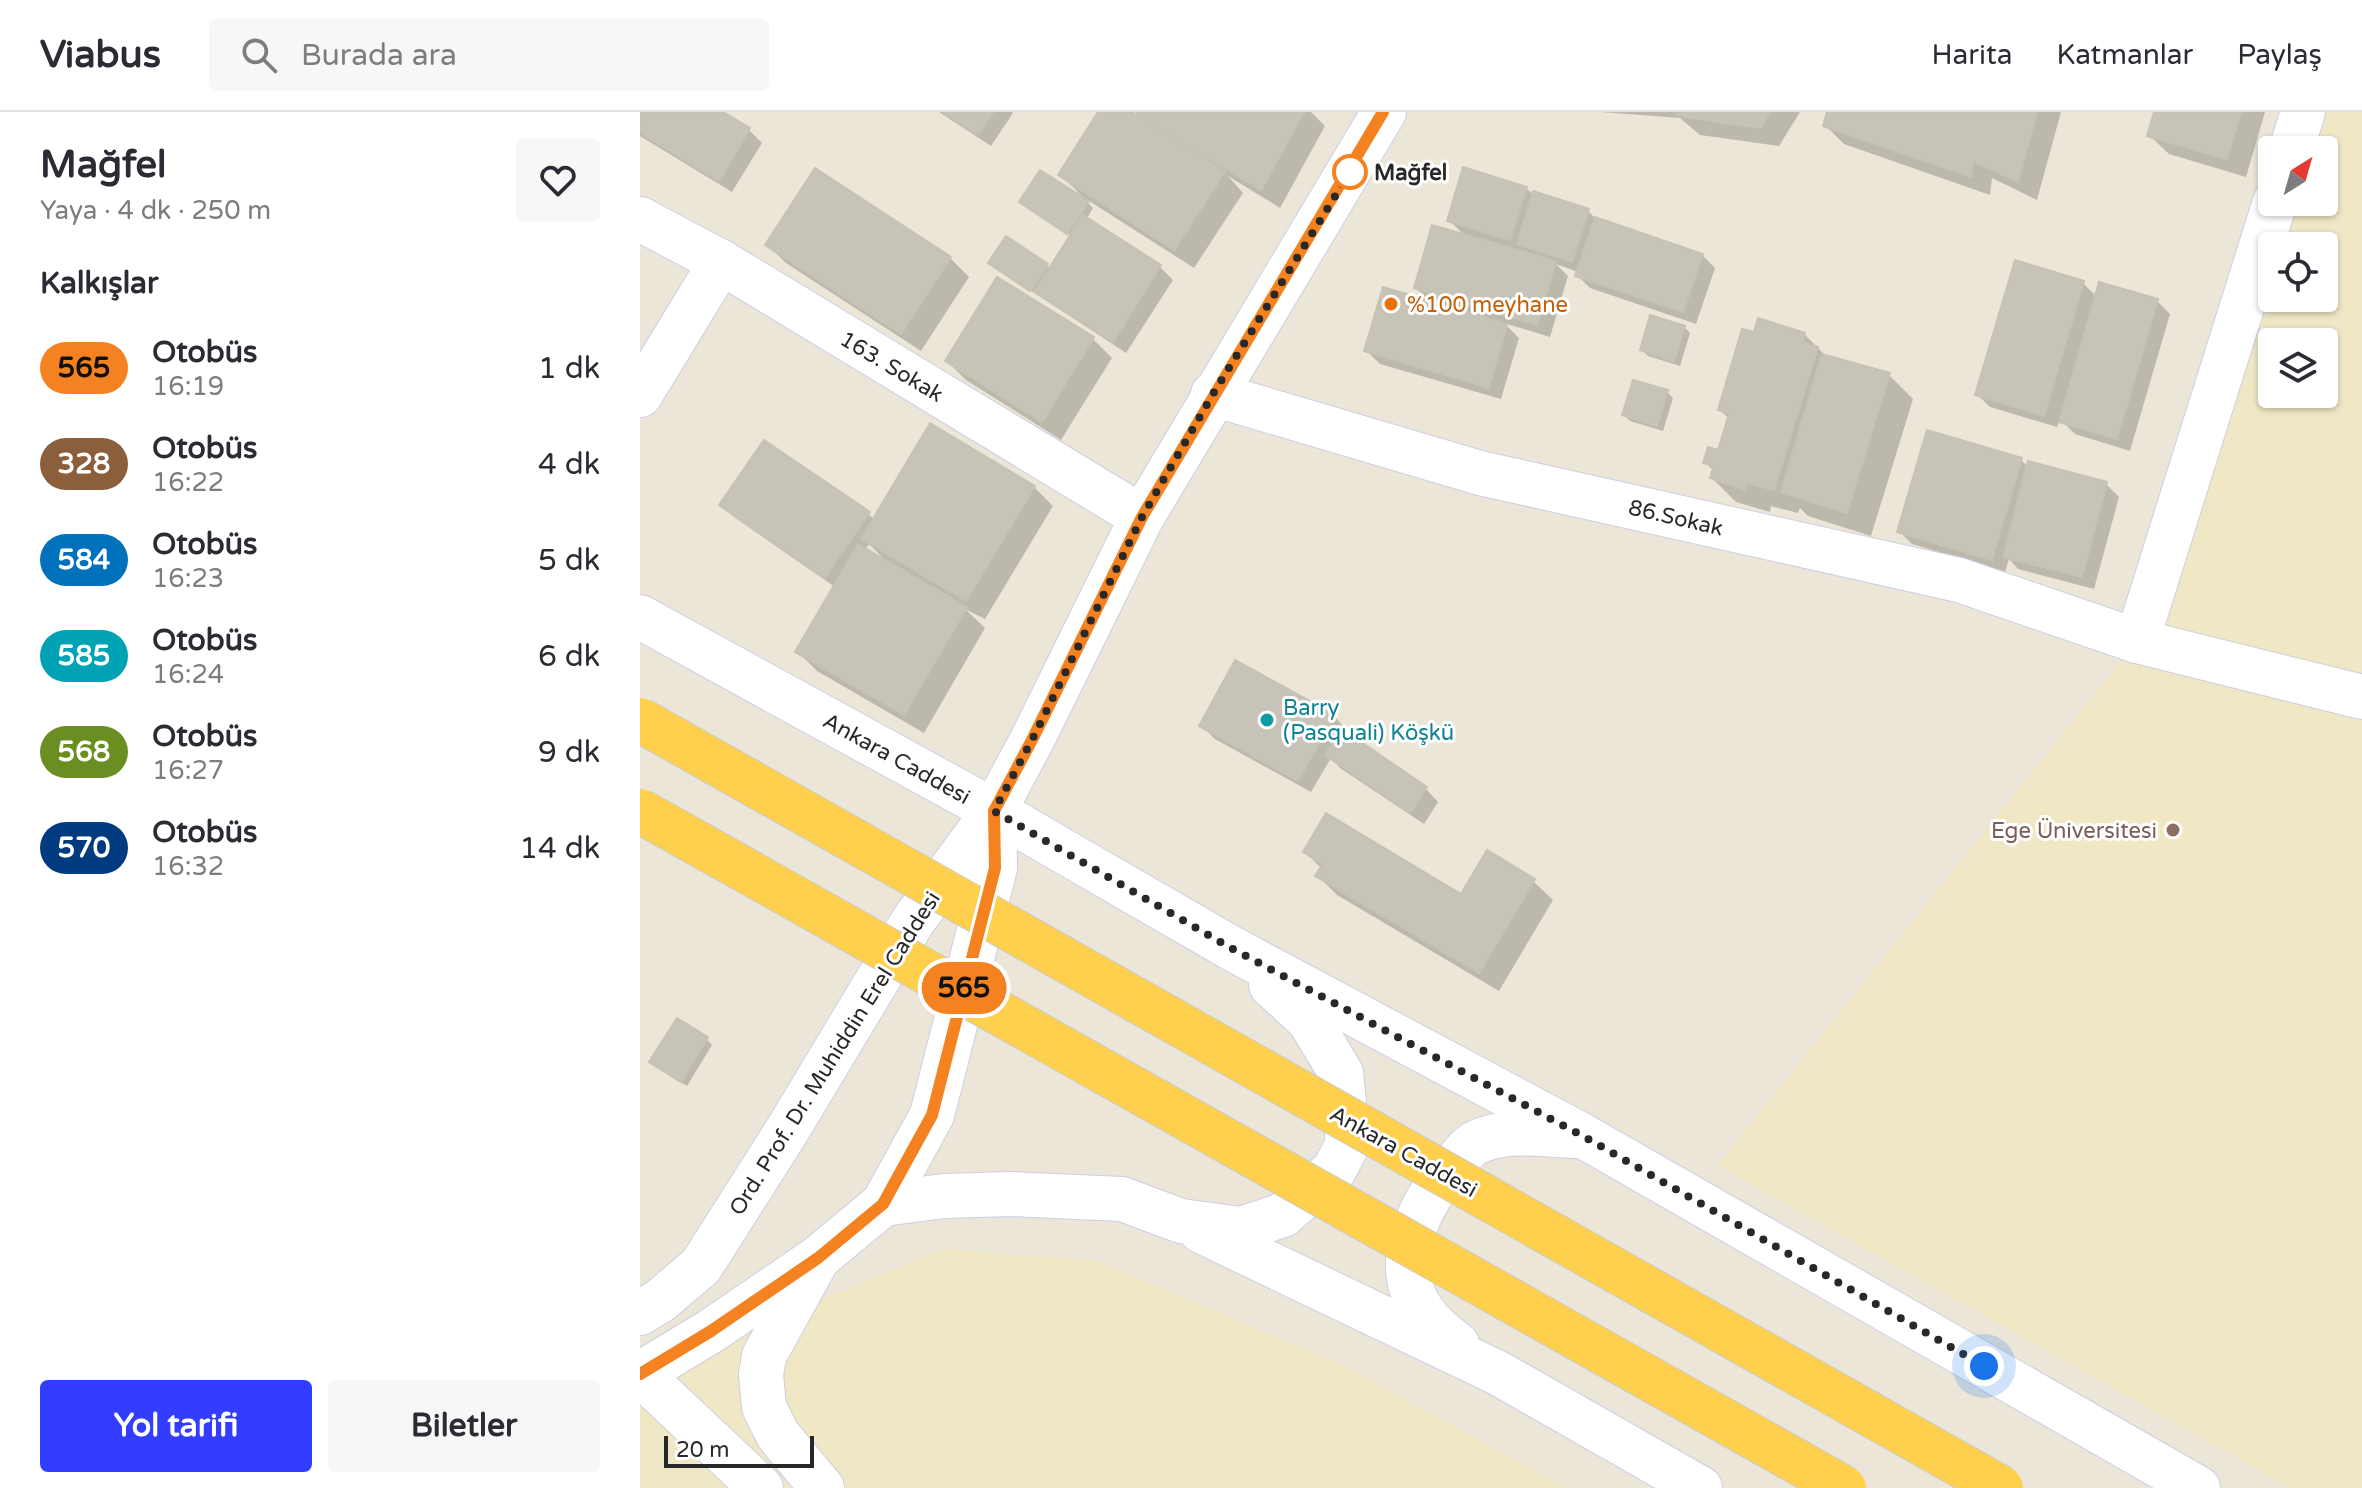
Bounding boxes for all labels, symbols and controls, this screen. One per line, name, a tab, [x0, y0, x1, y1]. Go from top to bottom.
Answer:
search box	[209, 19, 769, 91]
text: Viabus	[40, 32, 161, 78]
icon: search	[237, 33, 281, 77]
text: Burada ara	[301, 37, 457, 74]
text: Harita	[1931, 38, 2012, 72]
text: Katmanlar	[2056, 38, 2193, 72]
text: Paylaş	[2237, 38, 2322, 72]
north arrow	[2258, 136, 2338, 216]
map controls	[2258, 136, 2338, 408]
button: heart	[516, 138, 600, 222]
text: Mağfel	[40, 142, 166, 188]
marker: Mağfel	[1333, 155, 1367, 189]
place label: Mağfel	[1374, 160, 1447, 186]
text: Yaya · 4 dk · 250 m	[40, 195, 271, 226]
button: locate	[2258, 232, 2338, 312]
text: Kalkışlar	[40, 265, 158, 302]
place label: %100 meyhane	[1407, 292, 1568, 318]
marker: %100 meyhane	[1382, 295, 1400, 313]
street label: 163. Sokak	[835, 326, 948, 408]
button: layers	[2258, 328, 2338, 408]
text: Otobüs	[152, 334, 257, 371]
text: 1 dk	[538, 350, 600, 387]
text: 565	[58, 351, 110, 385]
text: 16:19	[152, 371, 224, 402]
text: Otobüs	[152, 430, 257, 467]
text: 4 dk	[538, 446, 600, 483]
text: 328	[58, 447, 110, 481]
text: 16:22	[152, 467, 224, 498]
street label: 86.Sokak	[1626, 494, 1726, 541]
text: Otobüs	[152, 526, 257, 563]
text: 5 dk	[538, 542, 600, 579]
text: 584	[58, 543, 110, 577]
text: 16:23	[152, 563, 224, 594]
text: Otobüs	[152, 622, 257, 659]
text: 6 dk	[538, 638, 600, 675]
text: 585	[58, 639, 110, 673]
text: 16:24	[152, 659, 224, 690]
place label: Barry (Pasquali) Köşkü	[1283, 695, 1454, 746]
street label: Ankara Caddesi	[818, 708, 975, 810]
marker: Barry (Pasquali) Köşkü	[1258, 711, 1276, 729]
text: Otobüs	[152, 718, 257, 755]
text: 9 dk	[538, 734, 600, 771]
text: 568	[58, 735, 110, 769]
text: 16:27	[152, 755, 224, 786]
text: Otobüs	[152, 814, 257, 851]
place label: Ege Üniversitesi	[1991, 818, 2157, 844]
marker: Ege Üniversitesi	[2164, 821, 2182, 839]
text: 14 dk	[519, 830, 600, 867]
text: 570	[58, 831, 110, 865]
text: 16:32	[152, 851, 224, 882]
street label: Ord. Prof. Dr. Muhiddin Erel Caddesi	[724, 887, 946, 1220]
line badge: 565	[918, 962, 1010, 1014]
text: 565	[938, 971, 990, 1005]
street label: Ankara Caddesi	[1325, 1101, 1482, 1203]
your location	[1964, 1346, 2004, 1386]
button: Yol tarifi	[40, 1380, 312, 1472]
button: Biletler	[328, 1380, 600, 1472]
scale bar	[664, 1432, 814, 1468]
text: 20 m	[676, 1437, 730, 1463]

